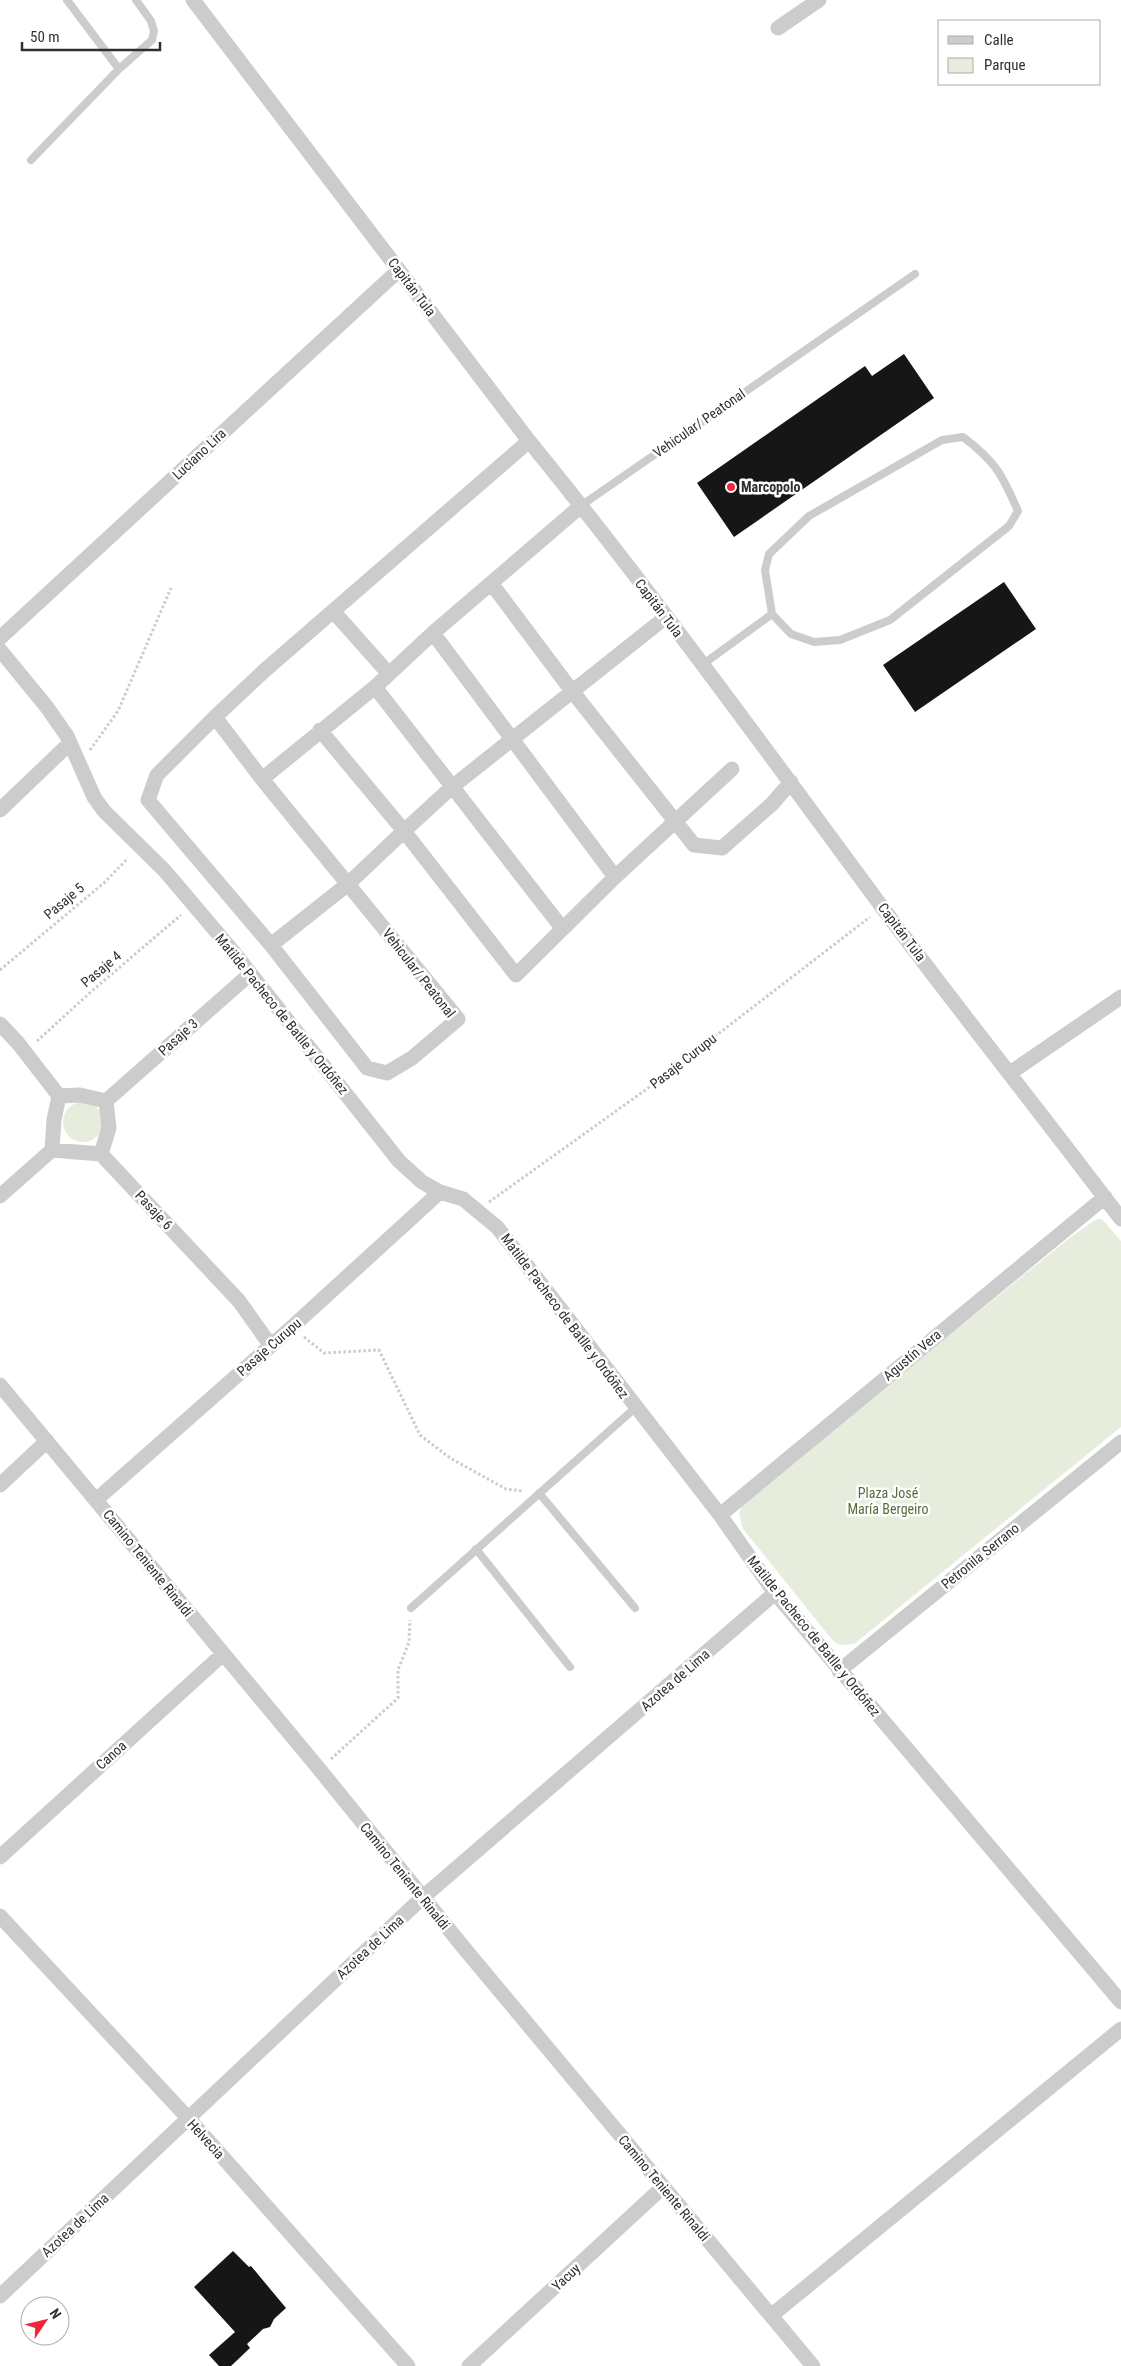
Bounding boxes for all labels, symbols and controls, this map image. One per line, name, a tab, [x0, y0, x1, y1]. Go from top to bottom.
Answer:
scale bar	[22, 20, 160, 52]
legend	[938, 20, 1101, 85]
text: 50 m	[30, 28, 60, 46]
text: Calle	[984, 31, 1014, 49]
text: Parque	[984, 56, 1026, 74]
street label: Capitán Tula	[385, 255, 439, 319]
street label: Vehicular/ Peatonal	[650, 385, 748, 461]
street label: Luciano Lira	[169, 425, 229, 483]
place label: Marcopolo	[741, 479, 801, 495]
marker: Marcopolo	[725, 481, 737, 493]
street label: Capitán Tula	[632, 576, 686, 640]
street label: Pasaje 5	[41, 880, 87, 922]
street label: Capitán Tula	[875, 900, 929, 964]
street label: Vehicular/ Peatonal	[379, 925, 459, 1021]
street label: Matilde Pacheco de Batlle y Ordóñez	[212, 930, 352, 1098]
street label: Pasaje 4	[78, 948, 124, 990]
street label: Pasaje 3	[155, 1015, 201, 1059]
street label: Pasaje Curupu	[647, 1030, 719, 1092]
street label: Pasaje 6	[132, 1187, 176, 1233]
street label: Matilde Pacheco de Batlle y Ordóñez	[498, 1231, 632, 1401]
street label: Pasaje Curupu	[234, 1315, 304, 1379]
street label: Agustín Vera	[880, 1326, 944, 1384]
park label: Plaza José María Bergeiro	[848, 1485, 928, 1517]
street label: Camino Teniente Rinaldi	[100, 1506, 196, 1620]
street label: Petronila Serrano	[938, 1520, 1022, 1592]
street label: Matilde Pacheco de Batlle y Ordóñez	[744, 1552, 884, 1720]
street label: Azotea de Lima	[637, 1646, 713, 1714]
street label: Canoa	[93, 1737, 129, 1773]
street label: Camino Teniente Rinaldi	[357, 1819, 453, 1933]
street label: Azotea de Lima	[333, 1912, 407, 1982]
street label: Helvecia	[184, 2116, 228, 2162]
street label: Camino Teniente Rinaldi	[615, 2132, 713, 2244]
street label: Azotea de Lima	[38, 2190, 112, 2260]
street label: Yacuy	[549, 2260, 584, 2294]
north arrow	[20, 2296, 70, 2346]
text: N	[47, 2305, 65, 2322]

